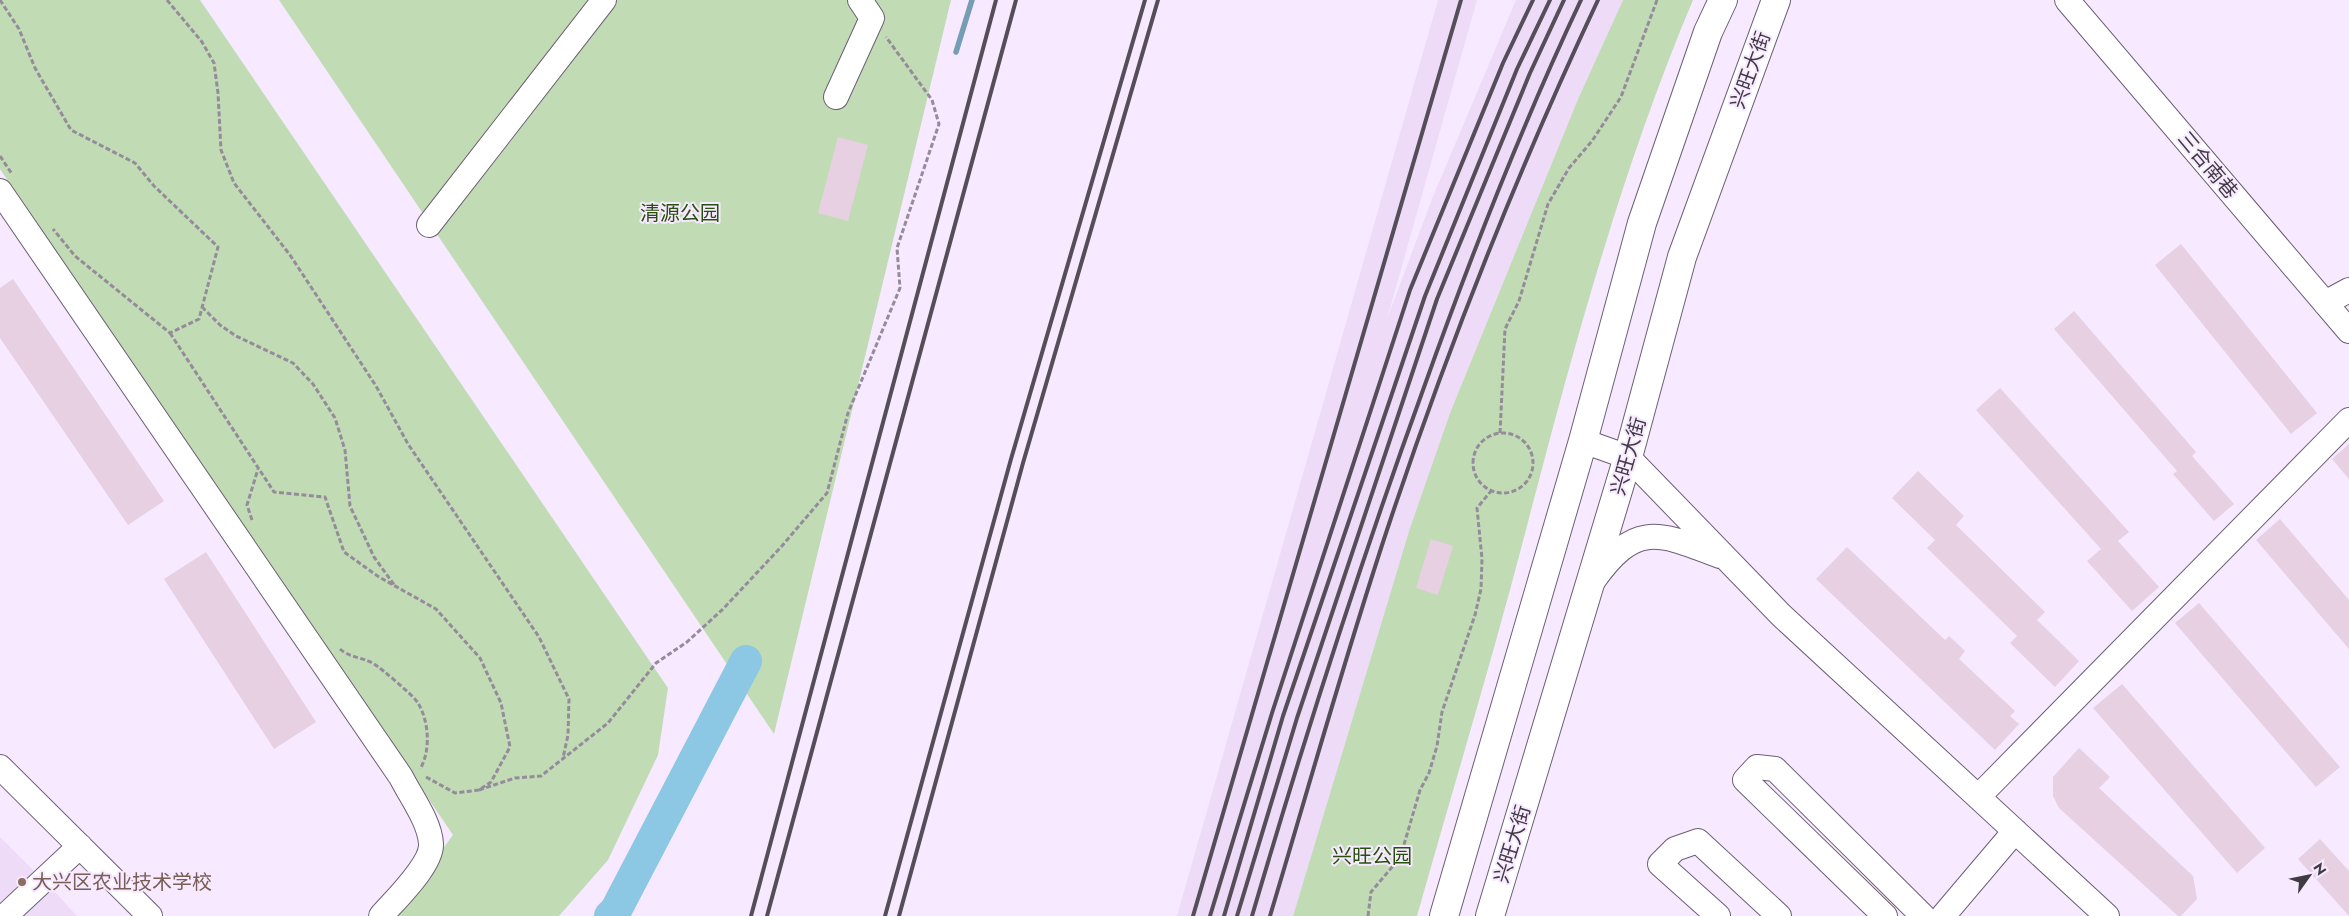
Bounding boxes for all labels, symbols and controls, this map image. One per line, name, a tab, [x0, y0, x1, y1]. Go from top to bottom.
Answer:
street label: 兴旺大街	[1723, 28, 1778, 113]
street label: 三合南巷	[2171, 125, 2244, 205]
park label: 清源公园	[640, 199, 720, 228]
street label: 兴旺大街	[1604, 414, 1653, 499]
street label: 兴旺大街	[1487, 802, 1538, 887]
park label: 兴旺公园	[1332, 842, 1412, 871]
north arrow	[2284, 851, 2334, 901]
text: N	[2308, 859, 2331, 879]
place label: 大兴区农业技术学校	[32, 868, 212, 897]
marker: 大兴区农业技术学校	[16, 876, 28, 888]

